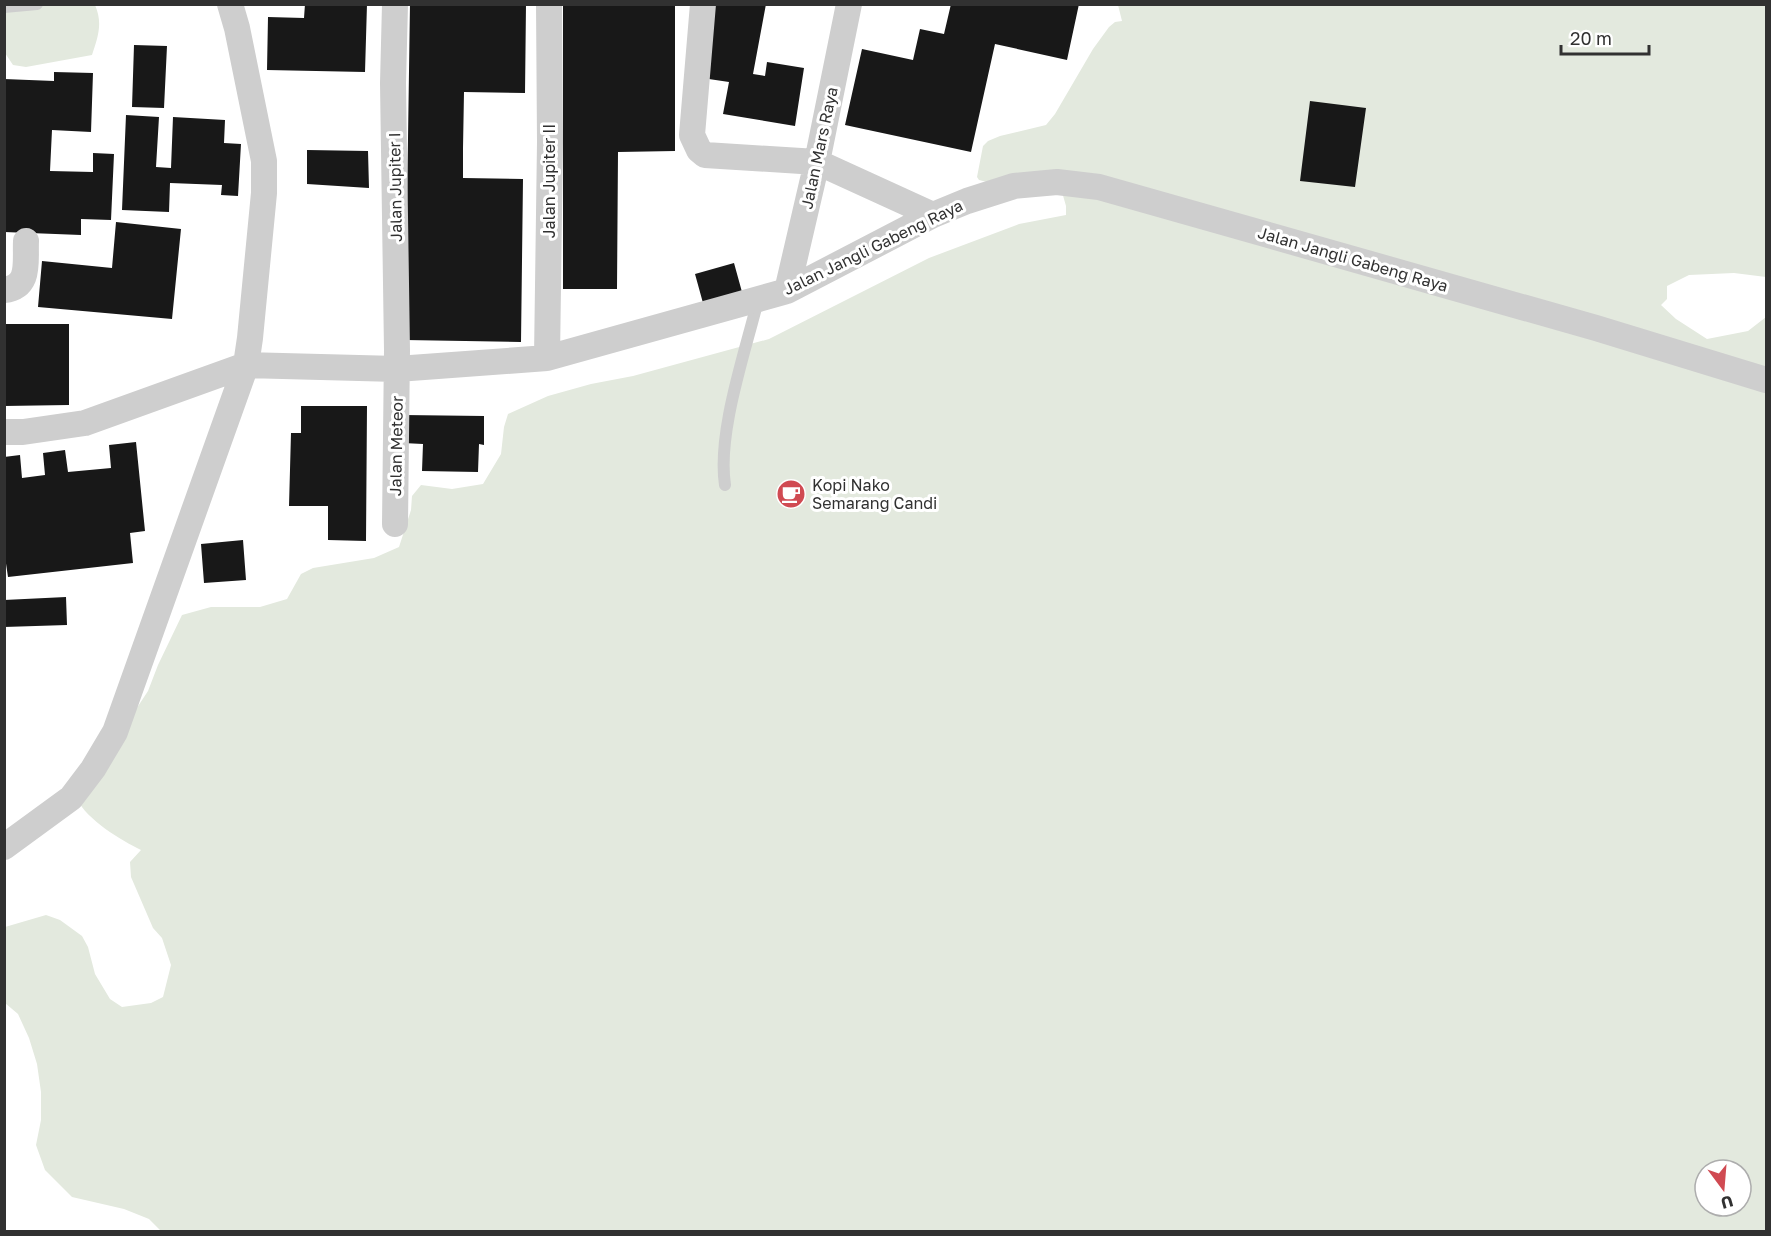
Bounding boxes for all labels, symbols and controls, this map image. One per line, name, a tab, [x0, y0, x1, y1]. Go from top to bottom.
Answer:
scale bar	[1561, 18, 1650, 56]
text: 20 m	[1570, 27, 1612, 49]
street label: Jalan Mars Raya	[796, 85, 842, 211]
street label: Jalan Jupiter II	[539, 124, 559, 238]
street label: Jalan Jupiter I	[384, 132, 406, 242]
street label: Jalan Jangli Gabeng Raya	[780, 195, 966, 299]
street label: Jalan Jangli Gabeng Raya	[1256, 222, 1450, 296]
street label: Jalan Meteor	[385, 396, 407, 496]
place label: Kopi Nako Semarang Candi	[812, 475, 937, 513]
cafe icon: Kopi Nako Semarang Candi	[775, 478, 807, 510]
north arrow	[1693, 1158, 1753, 1218]
text: U	[1719, 1191, 1736, 1214]

